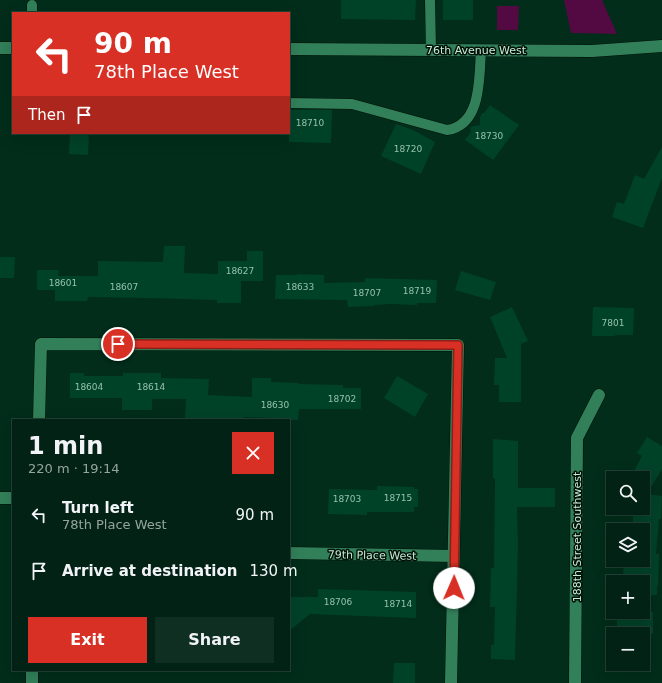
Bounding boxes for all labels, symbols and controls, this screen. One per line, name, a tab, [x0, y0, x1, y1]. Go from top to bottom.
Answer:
text: 90 m	[94, 27, 172, 60]
icon: left	[28, 28, 80, 80]
street label: 76th Avenue West	[426, 44, 527, 57]
text: 78th Place West	[94, 61, 239, 82]
icon: arrive	[73, 104, 95, 126]
text: Then	[28, 106, 65, 124]
house number: 18710	[296, 118, 325, 128]
house number: 18730	[475, 131, 504, 141]
house number: 18720	[394, 144, 423, 154]
house number: 18627	[226, 266, 254, 276]
house number: 18601	[49, 278, 77, 288]
house number: 18607	[110, 282, 138, 292]
house number: 18633	[286, 282, 314, 292]
house number: 18719	[403, 286, 432, 296]
house number: 18707	[353, 288, 381, 298]
house number: 7801	[602, 318, 624, 328]
pin	[101, 327, 135, 361]
icon: arrive	[107, 333, 129, 355]
house number: 18604	[75, 382, 104, 392]
house number: 18614	[137, 382, 166, 392]
house number: 18702	[328, 394, 356, 404]
house number: 18630	[261, 400, 290, 410]
text: 1 min	[28, 432, 103, 460]
button: close	[232, 432, 274, 474]
text: 220 m · 19:14	[28, 461, 119, 476]
street label: 188th Street Southwest	[571, 471, 584, 602]
map controls	[606, 471, 650, 671]
button: search	[606, 471, 650, 515]
house number: 18715	[384, 493, 412, 503]
house number: 18703	[333, 494, 361, 504]
text: Turn left	[62, 499, 134, 517]
icon: left	[28, 504, 50, 526]
text: 90 m	[236, 506, 274, 524]
text: 78th Place West	[62, 517, 167, 532]
button: layers	[606, 523, 650, 567]
street label: 79th Place West	[328, 548, 417, 563]
icon: arrive	[28, 560, 50, 582]
text: Arrive at destination	[62, 562, 237, 580]
text: 130 m	[249, 562, 298, 580]
position arrow	[433, 567, 475, 609]
button: +	[606, 575, 650, 619]
house number: 18706	[324, 597, 353, 607]
house number: 18714	[384, 599, 413, 609]
button: Exit	[28, 617, 147, 663]
button: Share	[155, 617, 274, 663]
button: −	[606, 627, 650, 671]

